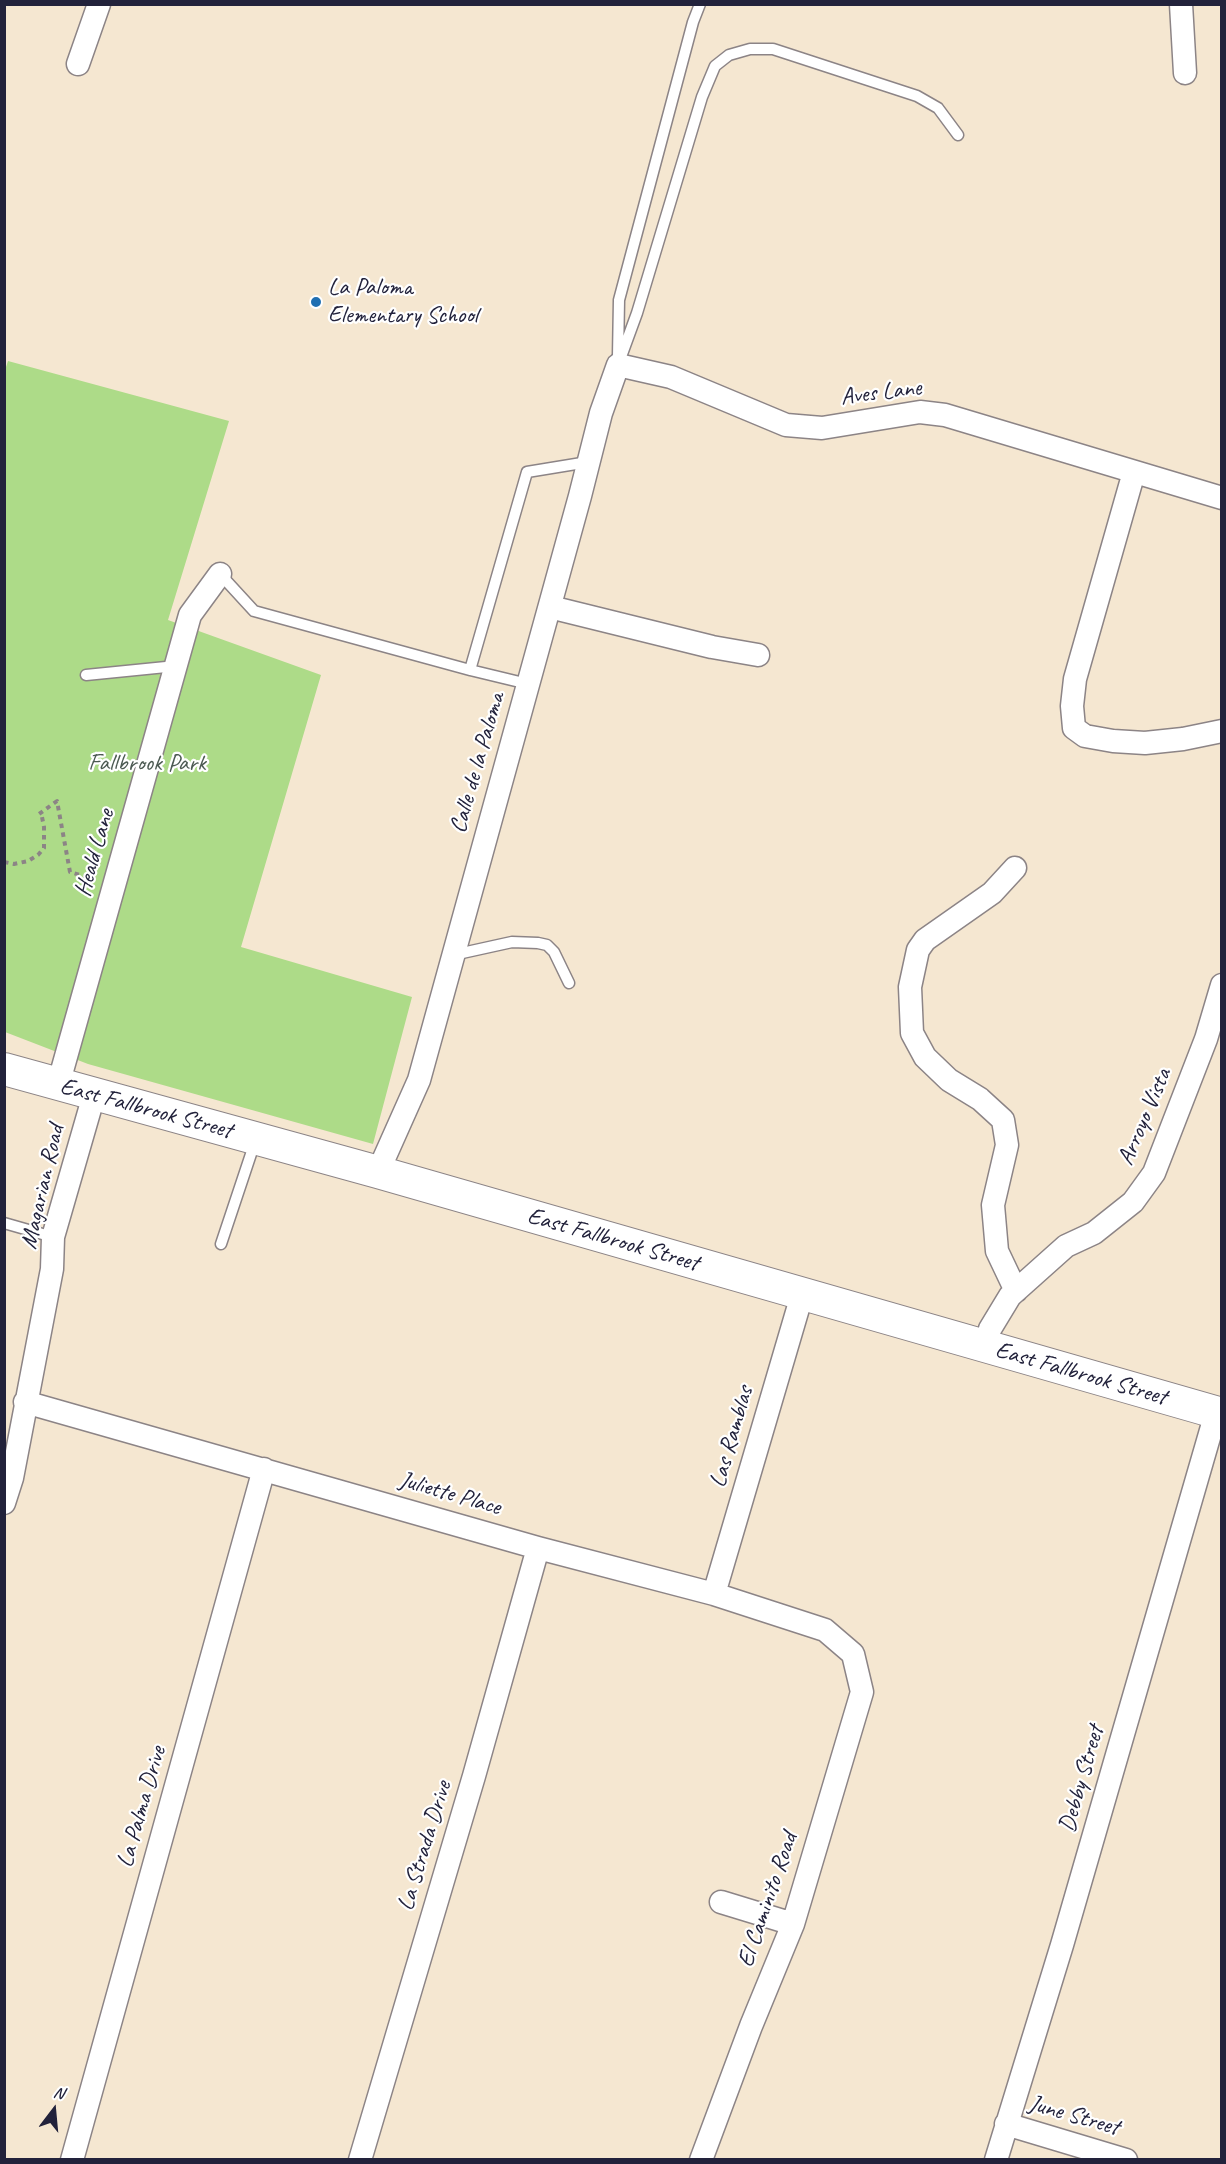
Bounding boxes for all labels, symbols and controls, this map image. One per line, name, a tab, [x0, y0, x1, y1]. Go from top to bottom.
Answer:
place label: La Paloma Elementary School	[328, 274, 478, 330]
marker: La Paloma Elementary School	[309, 295, 323, 309]
street label: Aves Lane	[839, 374, 923, 412]
street label: Calle de la Paloma	[444, 690, 512, 836]
park label: Fallbrook Park	[88, 750, 206, 778]
street label: Heald Lane	[69, 806, 121, 900]
street label: Arroyo Vista	[1112, 1064, 1178, 1170]
street label: East Fallbrook Street	[57, 1072, 235, 1146]
street label: Magarian Road	[15, 1122, 71, 1252]
street label: East Fallbrook Street	[524, 1202, 702, 1278]
street label: East Fallbrook Street	[992, 1336, 1170, 1412]
street label: Las Ramblas	[704, 1383, 760, 1491]
street label: Juliette Place	[396, 1466, 504, 1522]
street label: Debby Street	[1053, 1723, 1111, 1835]
street label: La Palma Drive	[111, 1743, 173, 1871]
street label: La Strada Drive	[392, 1778, 458, 1914]
street label: El Caminito Road	[732, 1829, 804, 1971]
north arrow	[24, 2080, 84, 2140]
text: N	[51, 2082, 66, 2104]
street label: June Street	[1026, 2089, 1122, 2143]

